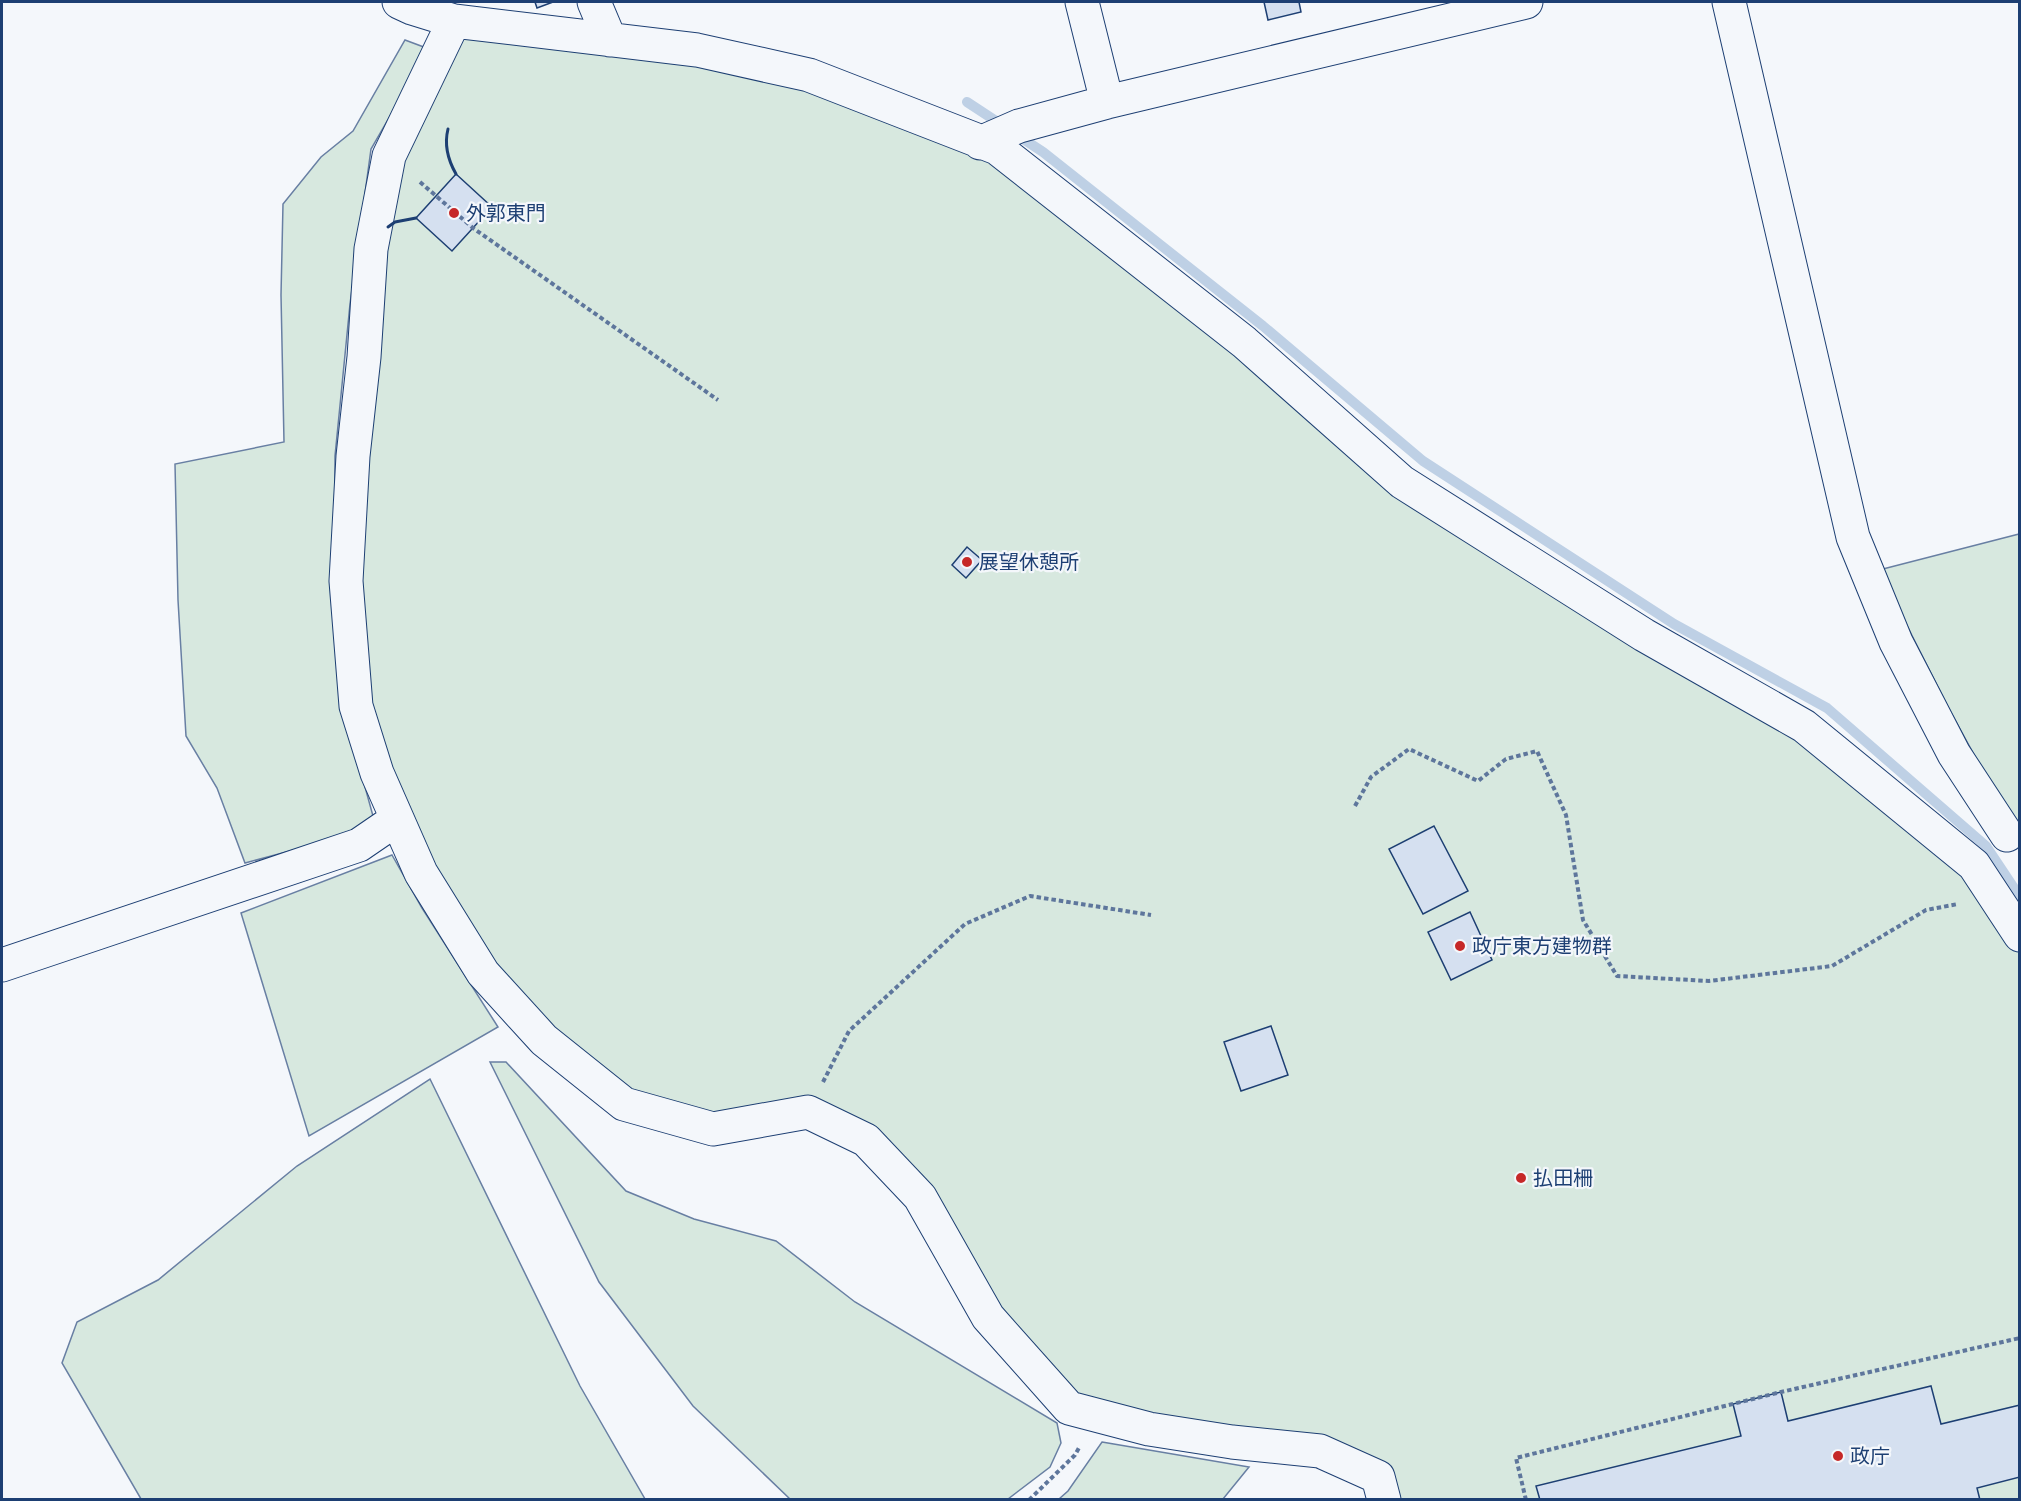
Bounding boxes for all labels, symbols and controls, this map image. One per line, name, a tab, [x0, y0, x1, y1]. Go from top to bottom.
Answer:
place label: 外郭東門	[466, 201, 546, 225]
marker: 外郭東門	[447, 206, 461, 220]
place label: 展望休憩所	[979, 550, 1079, 574]
marker: 展望休憩所	[960, 555, 974, 569]
place label: 政庁東方建物群	[1472, 934, 1612, 958]
marker: 政庁東方建物群	[1453, 939, 1467, 953]
place label: 払田柵	[1533, 1166, 1593, 1190]
marker: 払田柵	[1514, 1171, 1528, 1185]
place label: 政庁	[1850, 1444, 1890, 1468]
marker: 政庁	[1831, 1449, 1845, 1463]

